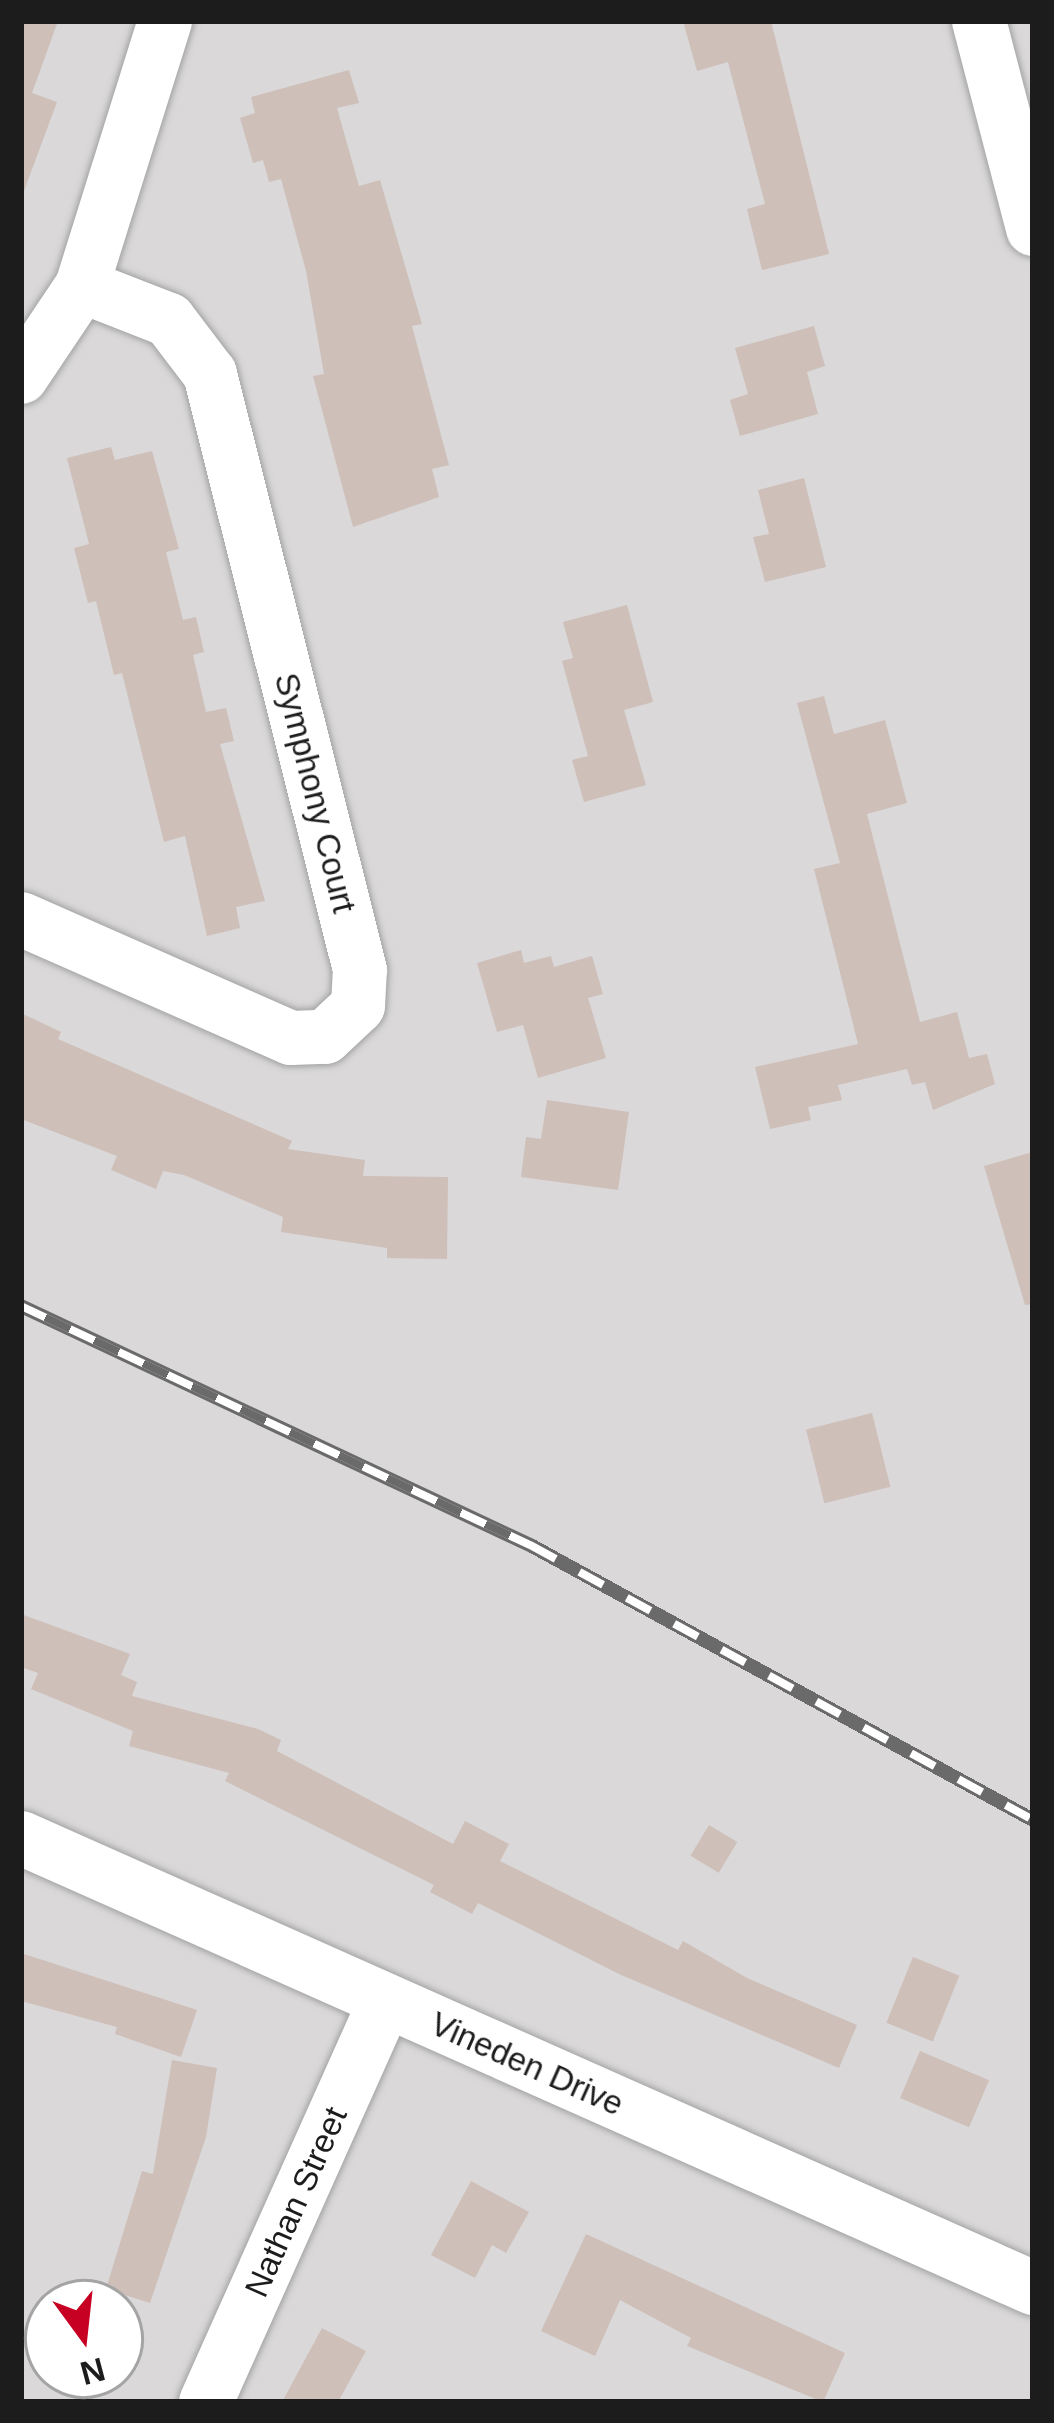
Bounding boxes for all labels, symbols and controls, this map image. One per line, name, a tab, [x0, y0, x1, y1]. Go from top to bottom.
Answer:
street label: Symphony Court	[266, 669, 364, 917]
street label: Vineden Drive	[425, 2004, 629, 2124]
street label: Nathan Street	[237, 2101, 355, 2303]
north arrow	[24, 2279, 144, 2399]
text: N	[76, 2350, 109, 2392]

